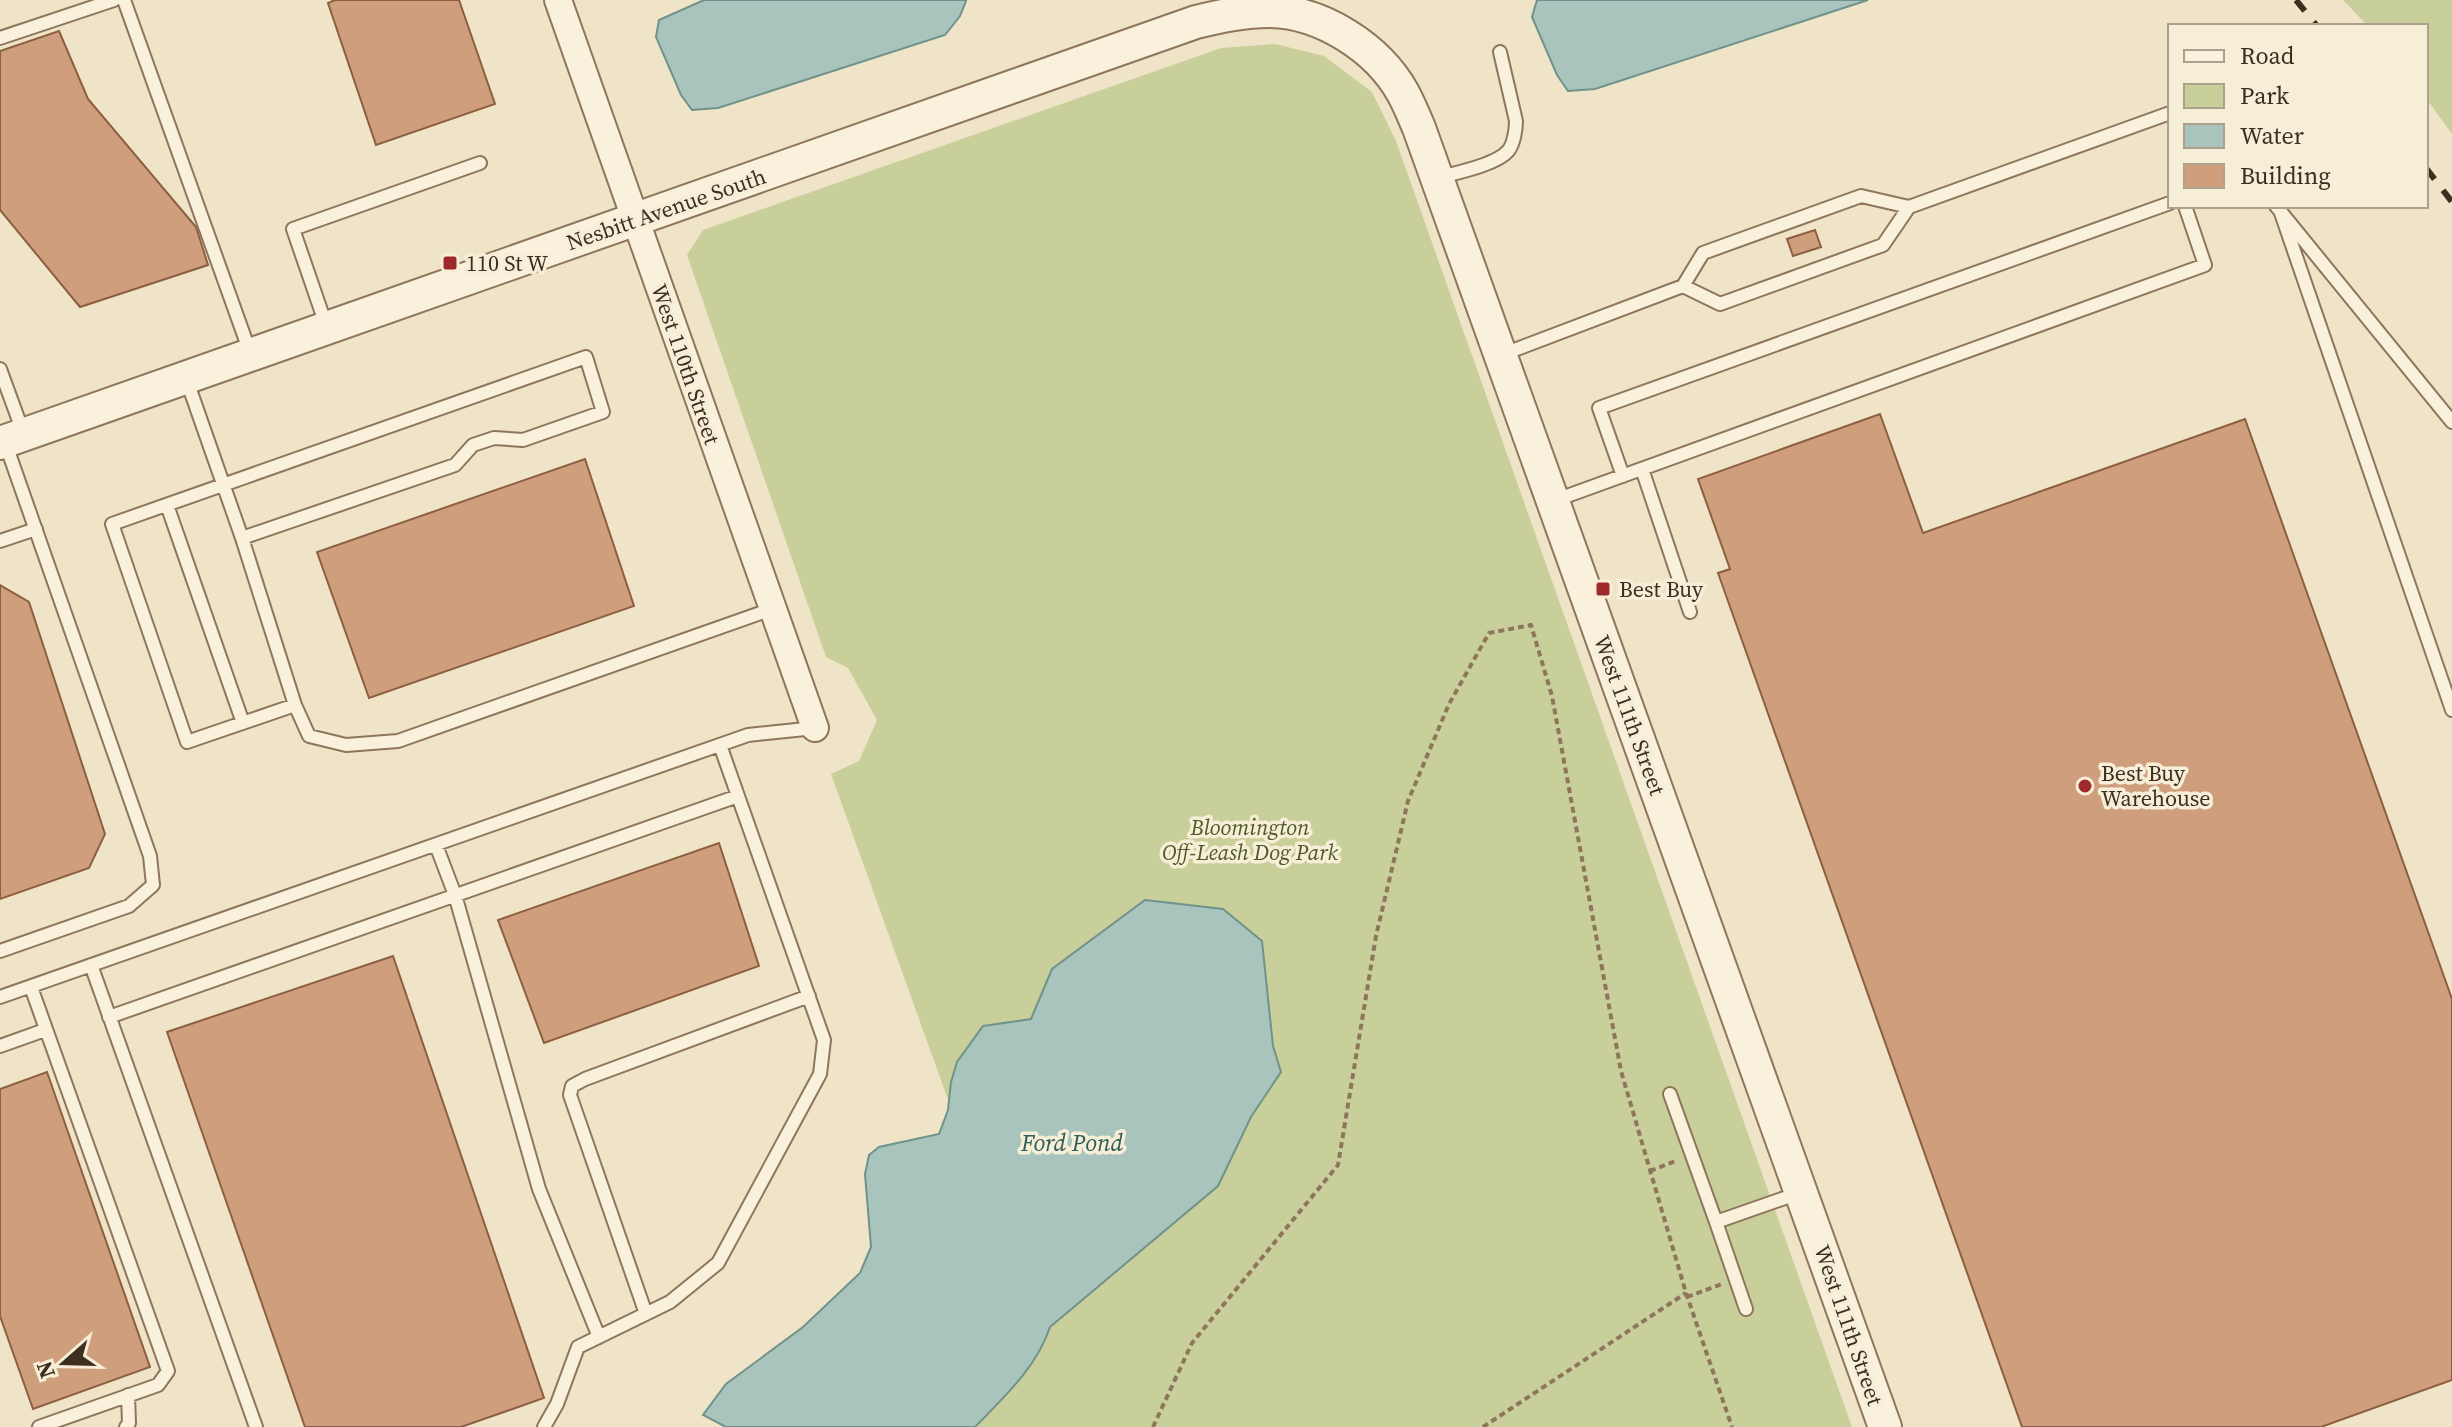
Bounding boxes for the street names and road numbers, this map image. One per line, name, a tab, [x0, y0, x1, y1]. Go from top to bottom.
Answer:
street label: Nesbitt Avenue South	[562, 161, 770, 257]
street label: West 110th Street	[644, 280, 728, 449]
street label: West 111th Street	[1587, 631, 1673, 800]
street label: West 111th Street	[1807, 1241, 1891, 1410]

